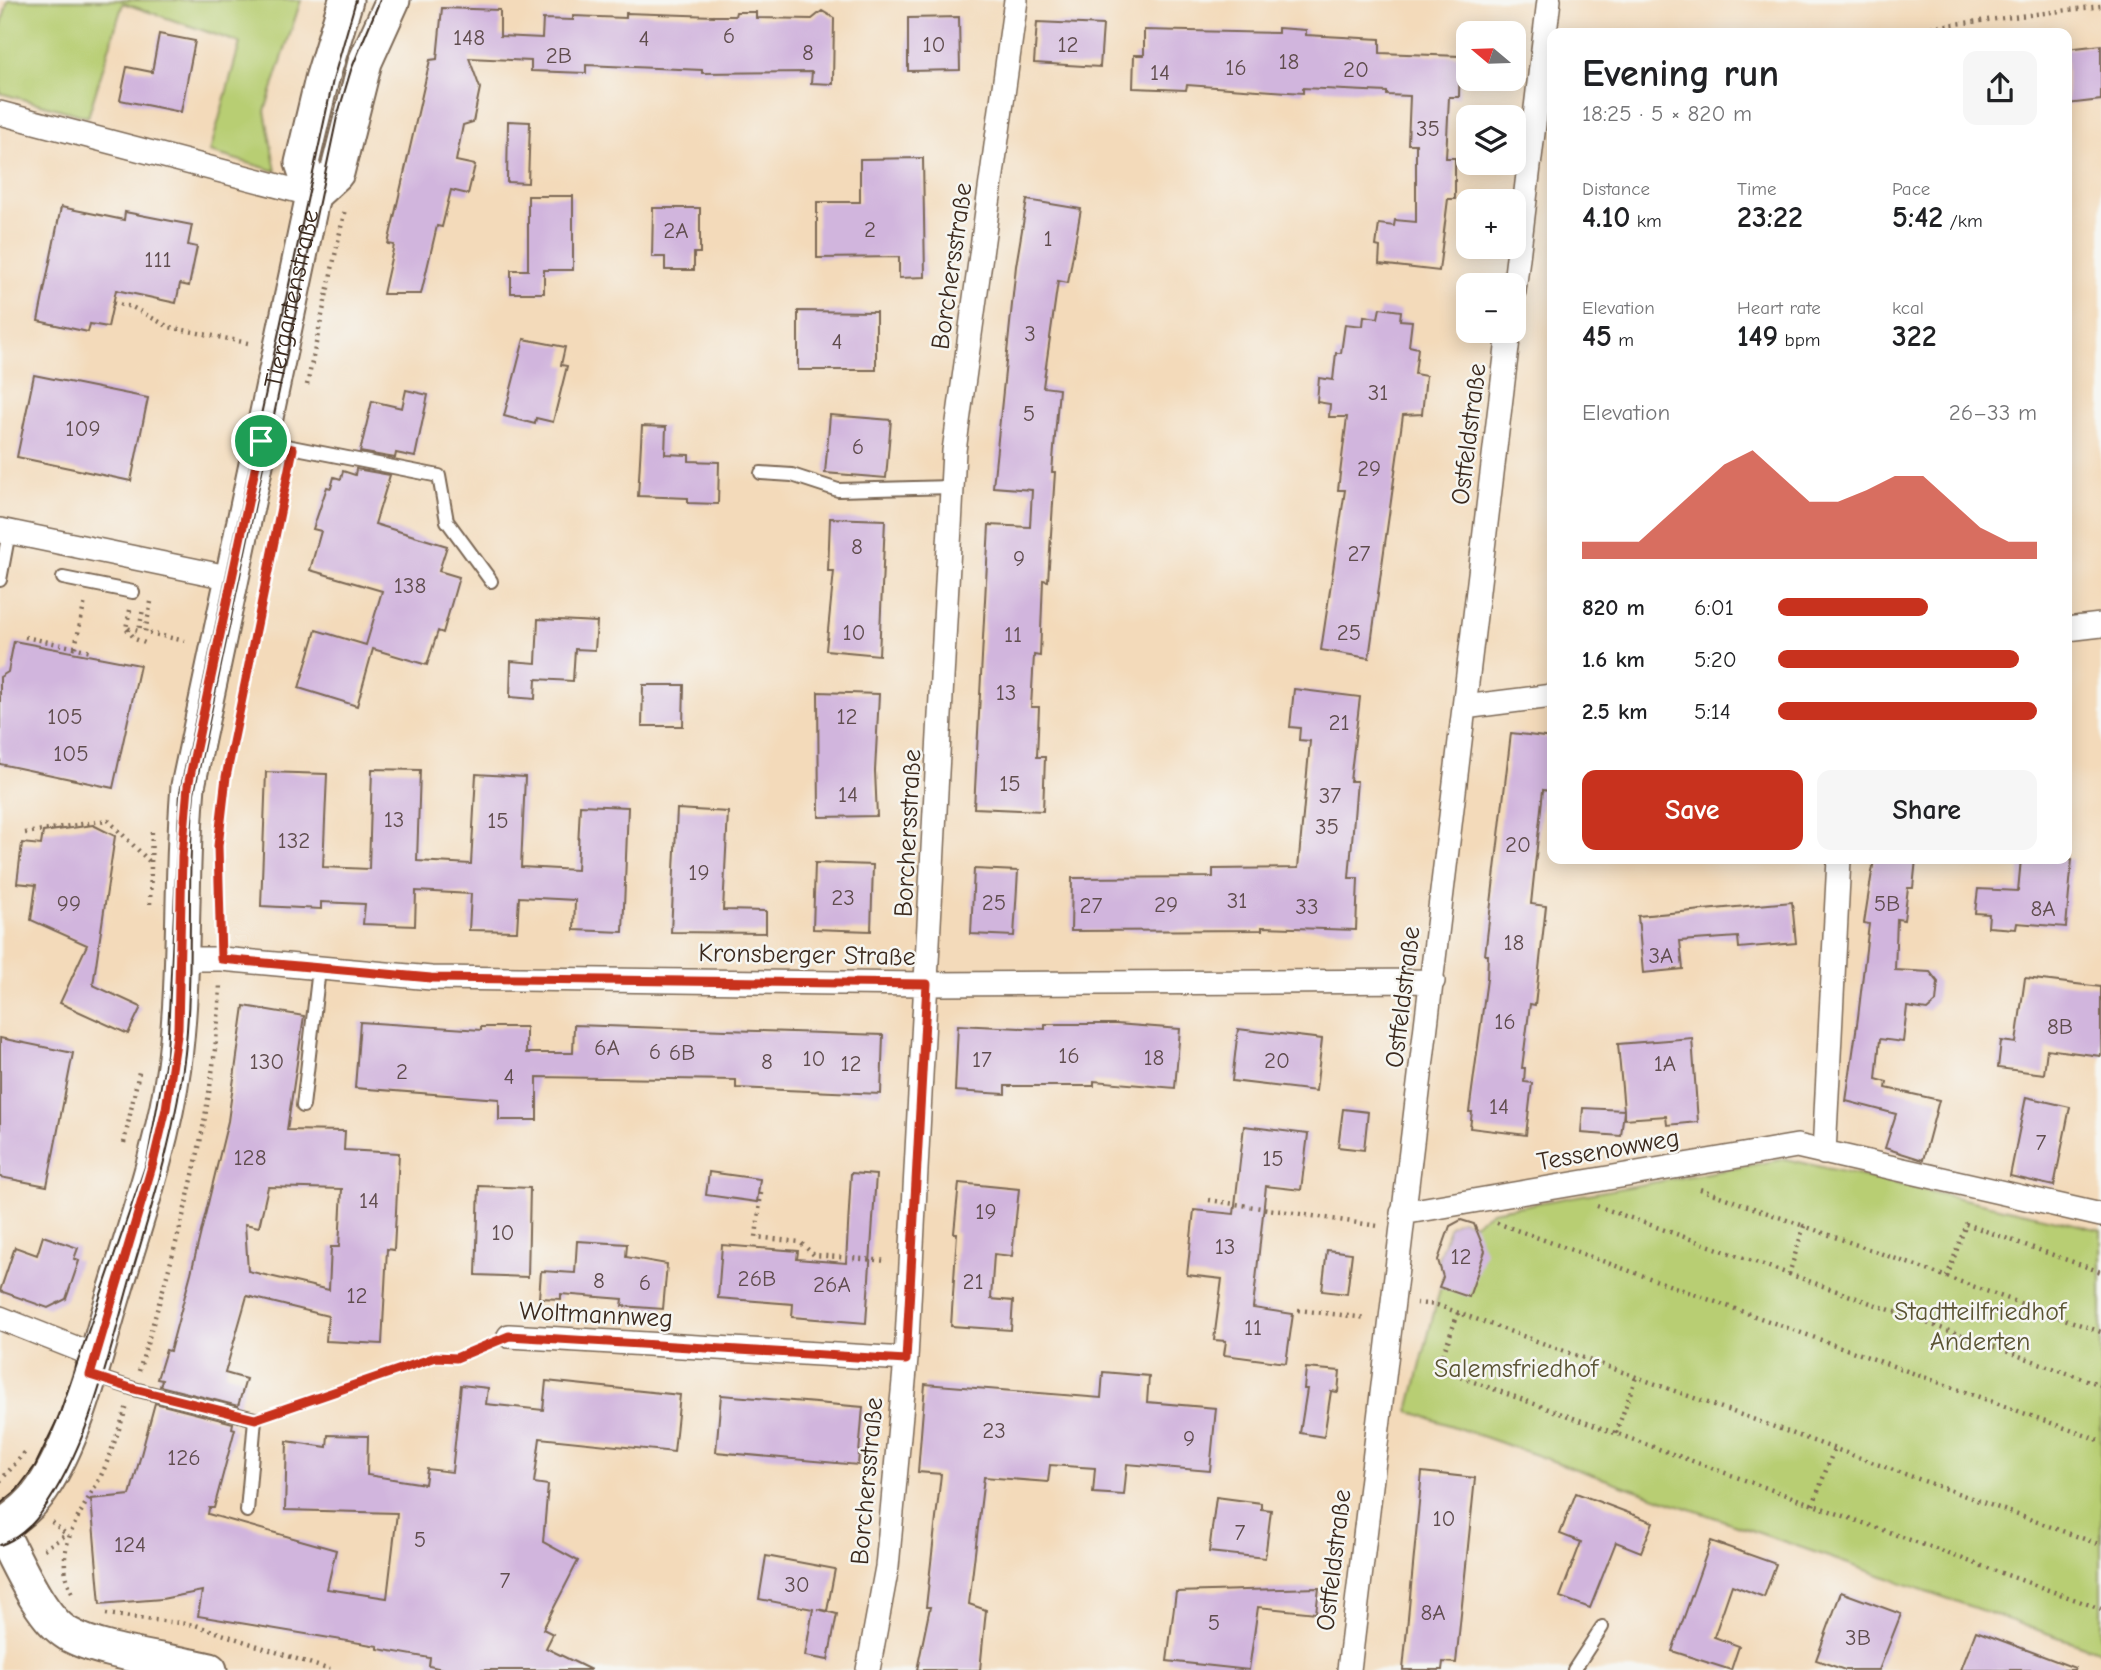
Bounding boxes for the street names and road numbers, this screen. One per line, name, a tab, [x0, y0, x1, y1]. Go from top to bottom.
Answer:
street label: Borchersstraße	[925, 181, 979, 352]
street label: Tiergartenstraße	[259, 207, 326, 391]
street label: Ostfeldstraße	[1445, 362, 1493, 507]
street label: Borchersstraße	[889, 748, 927, 918]
street label: Ostfeldstraße	[1379, 925, 1427, 1070]
street label: Kronsberger Straße	[698, 938, 916, 972]
street label: Tessenowweg	[1534, 1123, 1682, 1177]
street label: Woltmannweg	[518, 1296, 674, 1334]
street label: Borchersstraße	[845, 1396, 889, 1566]
street label: Ostfeldstraße	[1310, 1488, 1358, 1633]

